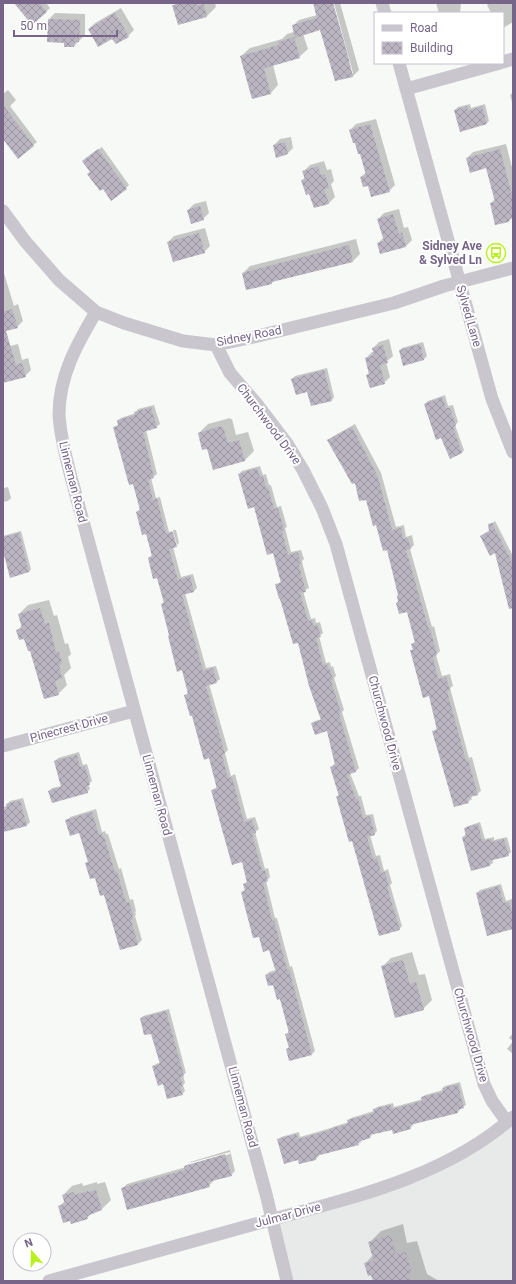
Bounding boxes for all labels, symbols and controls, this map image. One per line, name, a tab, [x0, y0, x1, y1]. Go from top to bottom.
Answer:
scale bar	[14, 12, 117, 38]
legend	[374, 12, 504, 64]
text: 50 m	[20, 19, 47, 33]
text: Road	[410, 21, 438, 35]
text: Building	[410, 41, 453, 55]
place label: Sidney Ave & Sylved Ln	[419, 239, 483, 267]
bus stop icon: Sidney Ave & Sylved Ln	[485, 242, 507, 264]
street label: Sylved Lane	[454, 284, 484, 348]
street label: Sidney Road	[215, 323, 283, 349]
street label: Churchwood Drive	[234, 381, 304, 467]
street label: Linneman Road	[56, 440, 90, 524]
street label: Churchwood Drive	[366, 674, 404, 772]
street label: Pinecrest Drive	[28, 711, 110, 745]
street label: Linneman Road	[139, 753, 175, 837]
street label: Churchwood Drive	[451, 986, 491, 1084]
street label: Linneman Road	[225, 1065, 261, 1149]
street label: Julmar Drive	[254, 1200, 322, 1230]
north arrow	[12, 1232, 52, 1272]
text: N	[23, 1236, 35, 1251]

